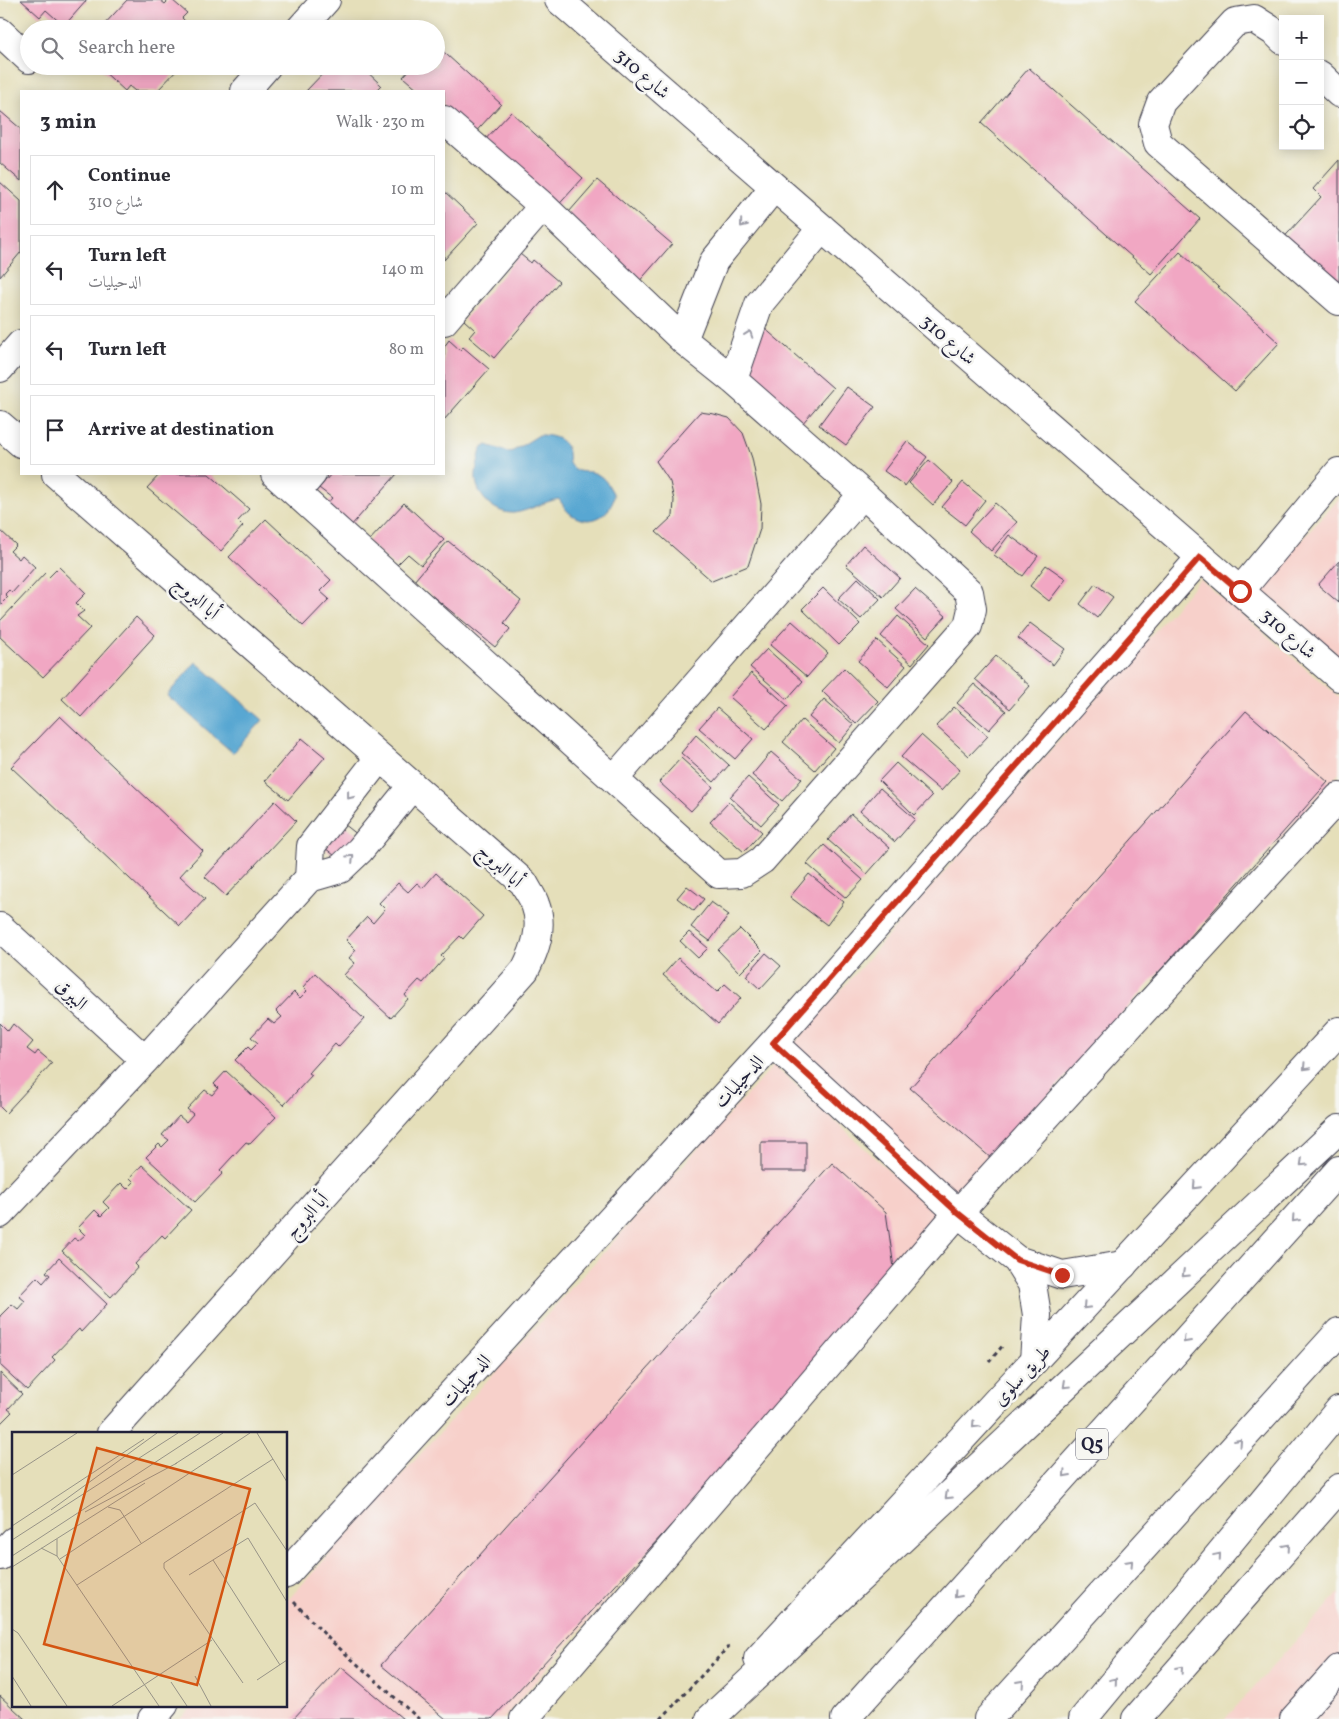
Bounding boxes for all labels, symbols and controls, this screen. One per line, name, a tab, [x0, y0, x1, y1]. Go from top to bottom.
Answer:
map controls	[1279, 15, 1324, 150]
button: +	[1279, 15, 1324, 60]
search box	[20, 20, 445, 75]
icon: search	[38, 34, 66, 62]
text: Search here	[78, 35, 175, 61]
street label: شارع 310	[608, 43, 675, 107]
button: −	[1279, 60, 1324, 105]
button: locate	[1279, 105, 1324, 150]
text: 3 min	[40, 108, 96, 137]
text: Walk · 230 m	[336, 112, 425, 134]
text: Continue	[88, 163, 171, 189]
icon: ahead	[41, 176, 69, 204]
text: 10 m	[391, 179, 424, 201]
text: شارع 310	[88, 192, 143, 214]
one-way arrow	[740, 219, 749, 228]
text: Turn left	[88, 243, 167, 269]
icon: left	[41, 256, 69, 284]
text: 140 m	[382, 259, 424, 281]
text: الدحيليات	[88, 272, 141, 294]
street label: شارع 310	[914, 309, 981, 373]
one-way arrow	[743, 331, 753, 339]
icon: left	[41, 336, 69, 364]
text: Turn left	[88, 337, 167, 363]
text: 80 m	[389, 339, 424, 361]
icon: arrive	[41, 416, 69, 444]
text: Arrive at destination	[88, 417, 274, 443]
street label: أبا البروج	[165, 570, 226, 629]
route start	[1229, 580, 1252, 603]
street label: شارع 310	[1254, 603, 1321, 667]
one-way arrow	[347, 790, 355, 799]
street label: أبا البروج	[469, 838, 529, 897]
one-way arrow	[346, 855, 355, 864]
street label: البيرق	[49, 974, 93, 1017]
street label: الدحيليات	[709, 1050, 770, 1115]
one-way arrow	[1303, 1061, 1312, 1070]
one-way arrow	[1300, 1157, 1309, 1166]
one-way arrow	[1193, 1181, 1202, 1190]
street label: أبا البروج	[279, 1186, 338, 1247]
one-way arrow	[1292, 1213, 1301, 1222]
route end	[1051, 1264, 1074, 1287]
one-way arrow	[1181, 1268, 1190, 1277]
one-way arrow	[1083, 1300, 1092, 1309]
one-way arrow	[1183, 1334, 1192, 1343]
street label: طريق سلوى	[987, 1340, 1057, 1413]
street label: الدحيليات	[436, 1349, 497, 1414]
one-way arrow	[1063, 1379, 1072, 1388]
one-way arrow	[972, 1419, 981, 1428]
road number: Q5	[1076, 1428, 1108, 1460]
inset map	[12, 1432, 288, 1706]
one-way arrow	[1233, 1439, 1242, 1448]
one-way arrow	[1063, 1468, 1072, 1477]
one-way arrow	[944, 1490, 953, 1499]
one-way arrow	[1281, 1544, 1290, 1553]
one-way arrow	[1212, 1553, 1221, 1562]
one-way arrow	[1124, 1559, 1133, 1568]
one-way arrow	[954, 1589, 963, 1598]
one-way arrow	[1174, 1666, 1183, 1675]
one-way arrow	[1108, 1678, 1117, 1687]
one-way arrow	[1015, 1679, 1024, 1688]

